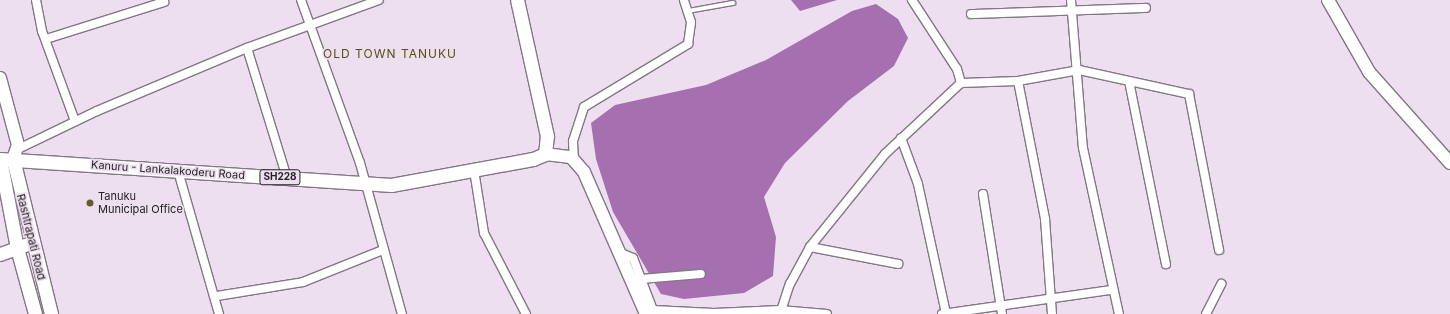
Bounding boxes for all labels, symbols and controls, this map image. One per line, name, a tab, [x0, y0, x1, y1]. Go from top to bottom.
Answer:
district label: OLD TOWN TANUKU	[323, 47, 457, 61]
street label: Kanuru - Lankalakoderu Road	[91, 158, 245, 182]
road number: SH228	[259, 169, 301, 185]
place label: Tanuku Municipal Office	[98, 190, 183, 216]
street label: Rashtrapati Road	[14, 193, 48, 281]
marker: Tanuku Municipal Office	[85, 198, 95, 208]

